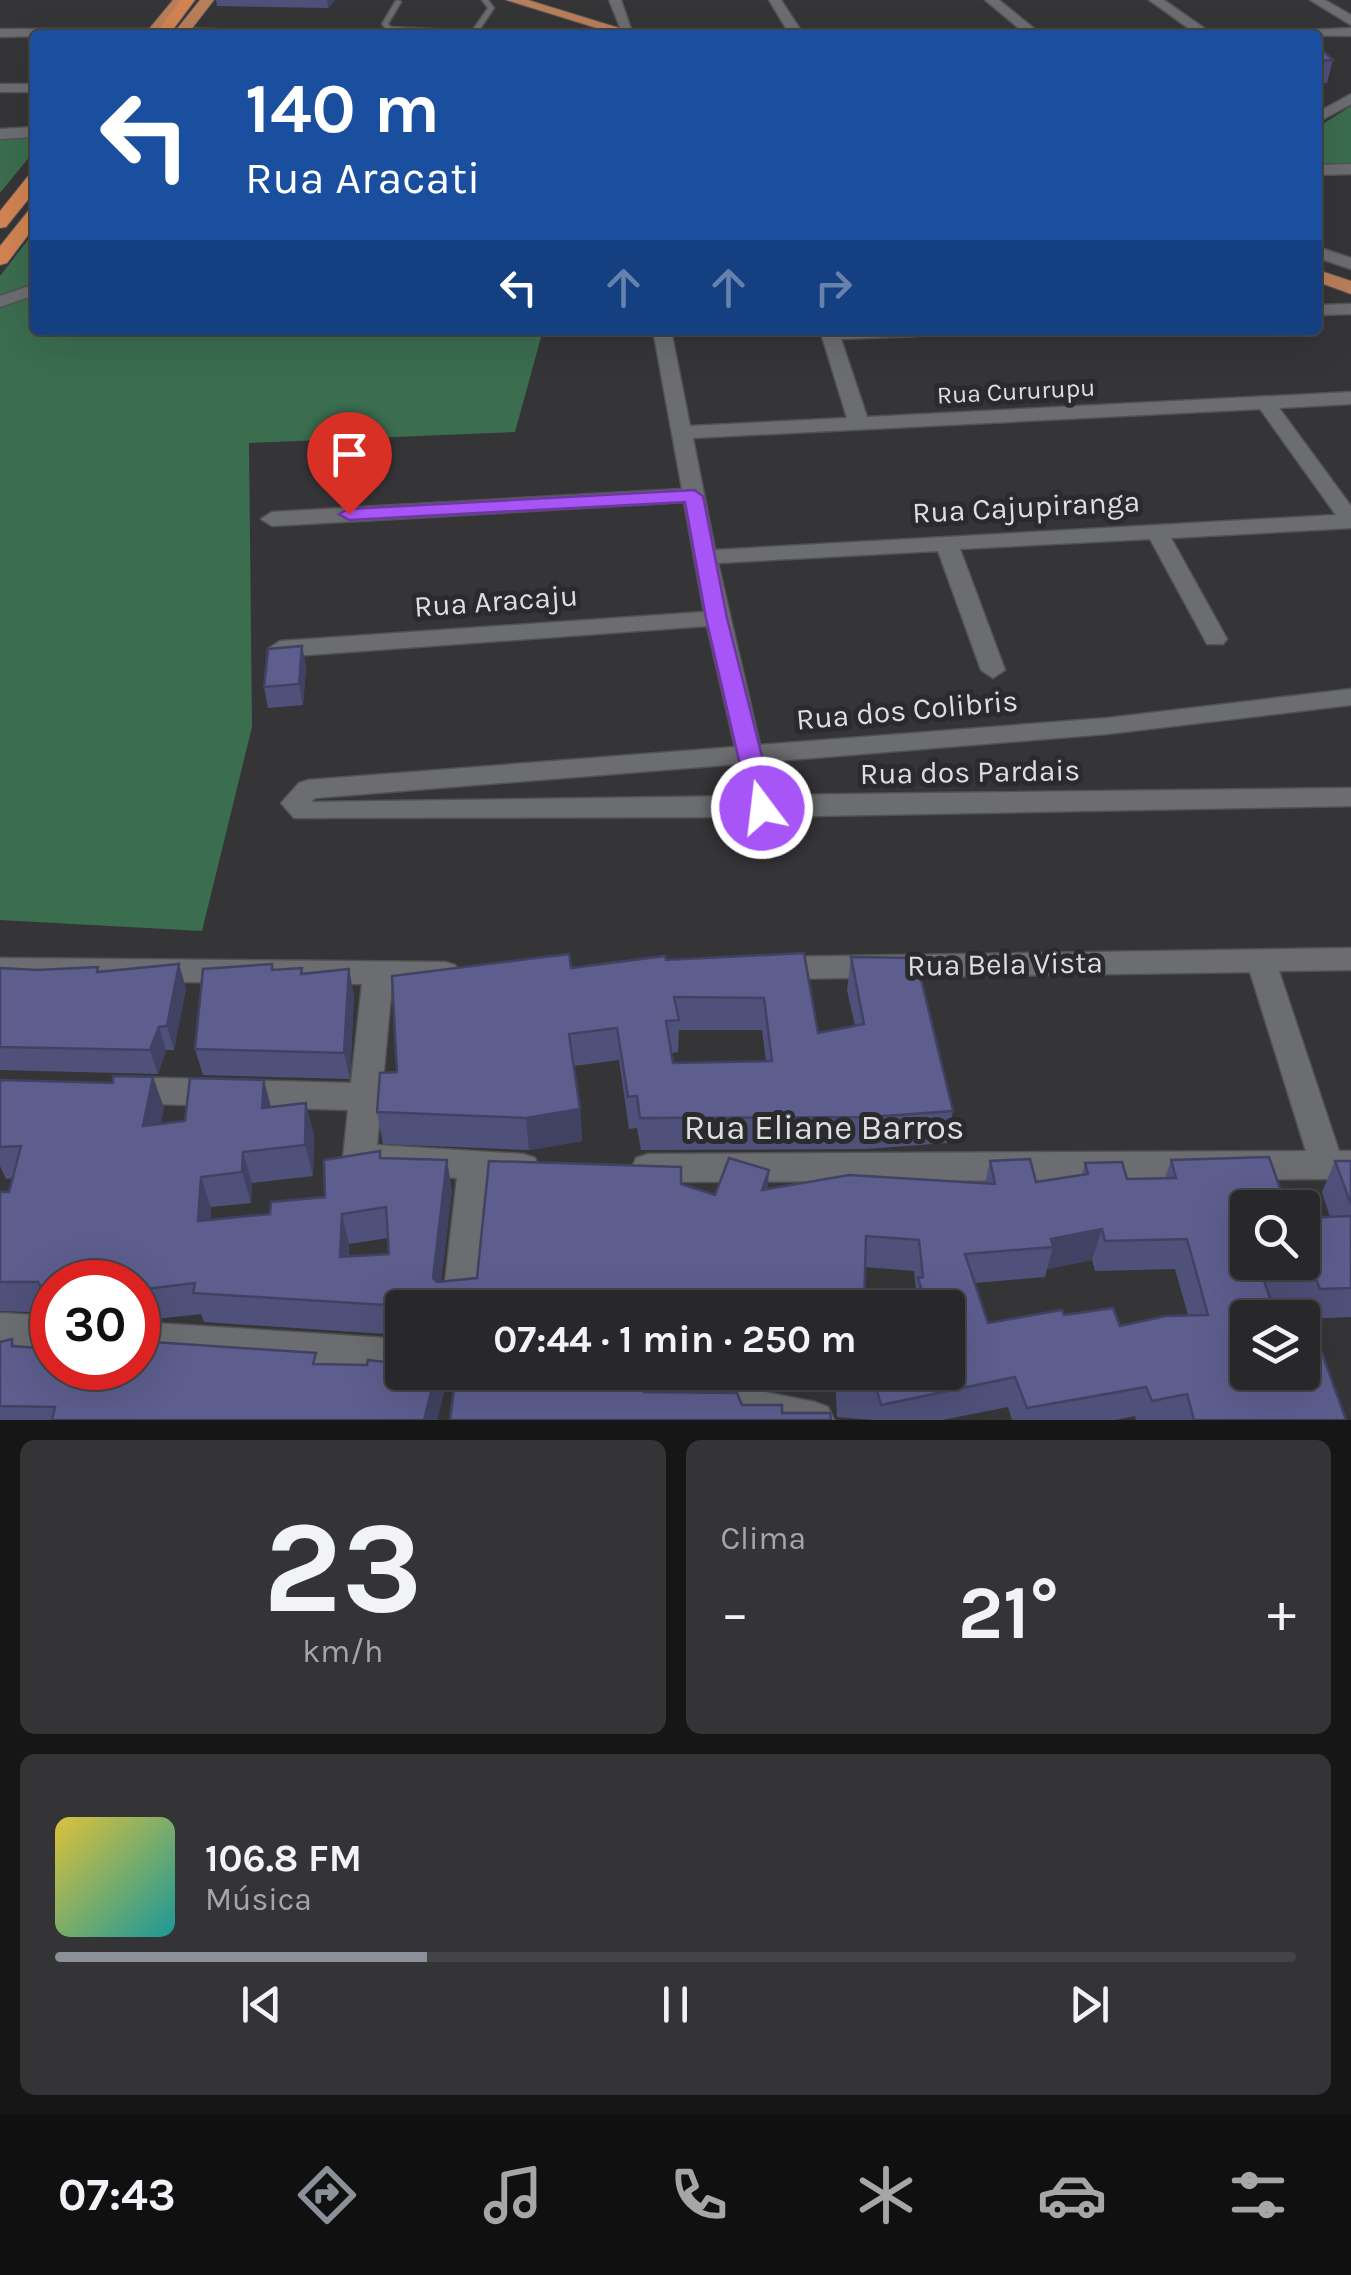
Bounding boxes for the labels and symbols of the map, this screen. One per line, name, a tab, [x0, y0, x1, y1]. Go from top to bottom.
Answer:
street label: Rua Cururupu	[936, 372, 1096, 410]
pin	[307, 412, 392, 515]
street label: Rua Cajupiranga	[911, 483, 1141, 531]
street label: Rua Aracaju	[413, 577, 579, 625]
street label: Rua dos Colibris	[795, 682, 1019, 738]
street label: Rua dos Pardais	[860, 752, 1080, 792]
position arrow	[710, 756, 814, 860]
street label: Rua Bela Vista	[907, 944, 1103, 984]
street label: Rua Eliane Barros	[684, 1107, 964, 1148]
speed limit sign: 30	[30, 1260, 160, 1390]

